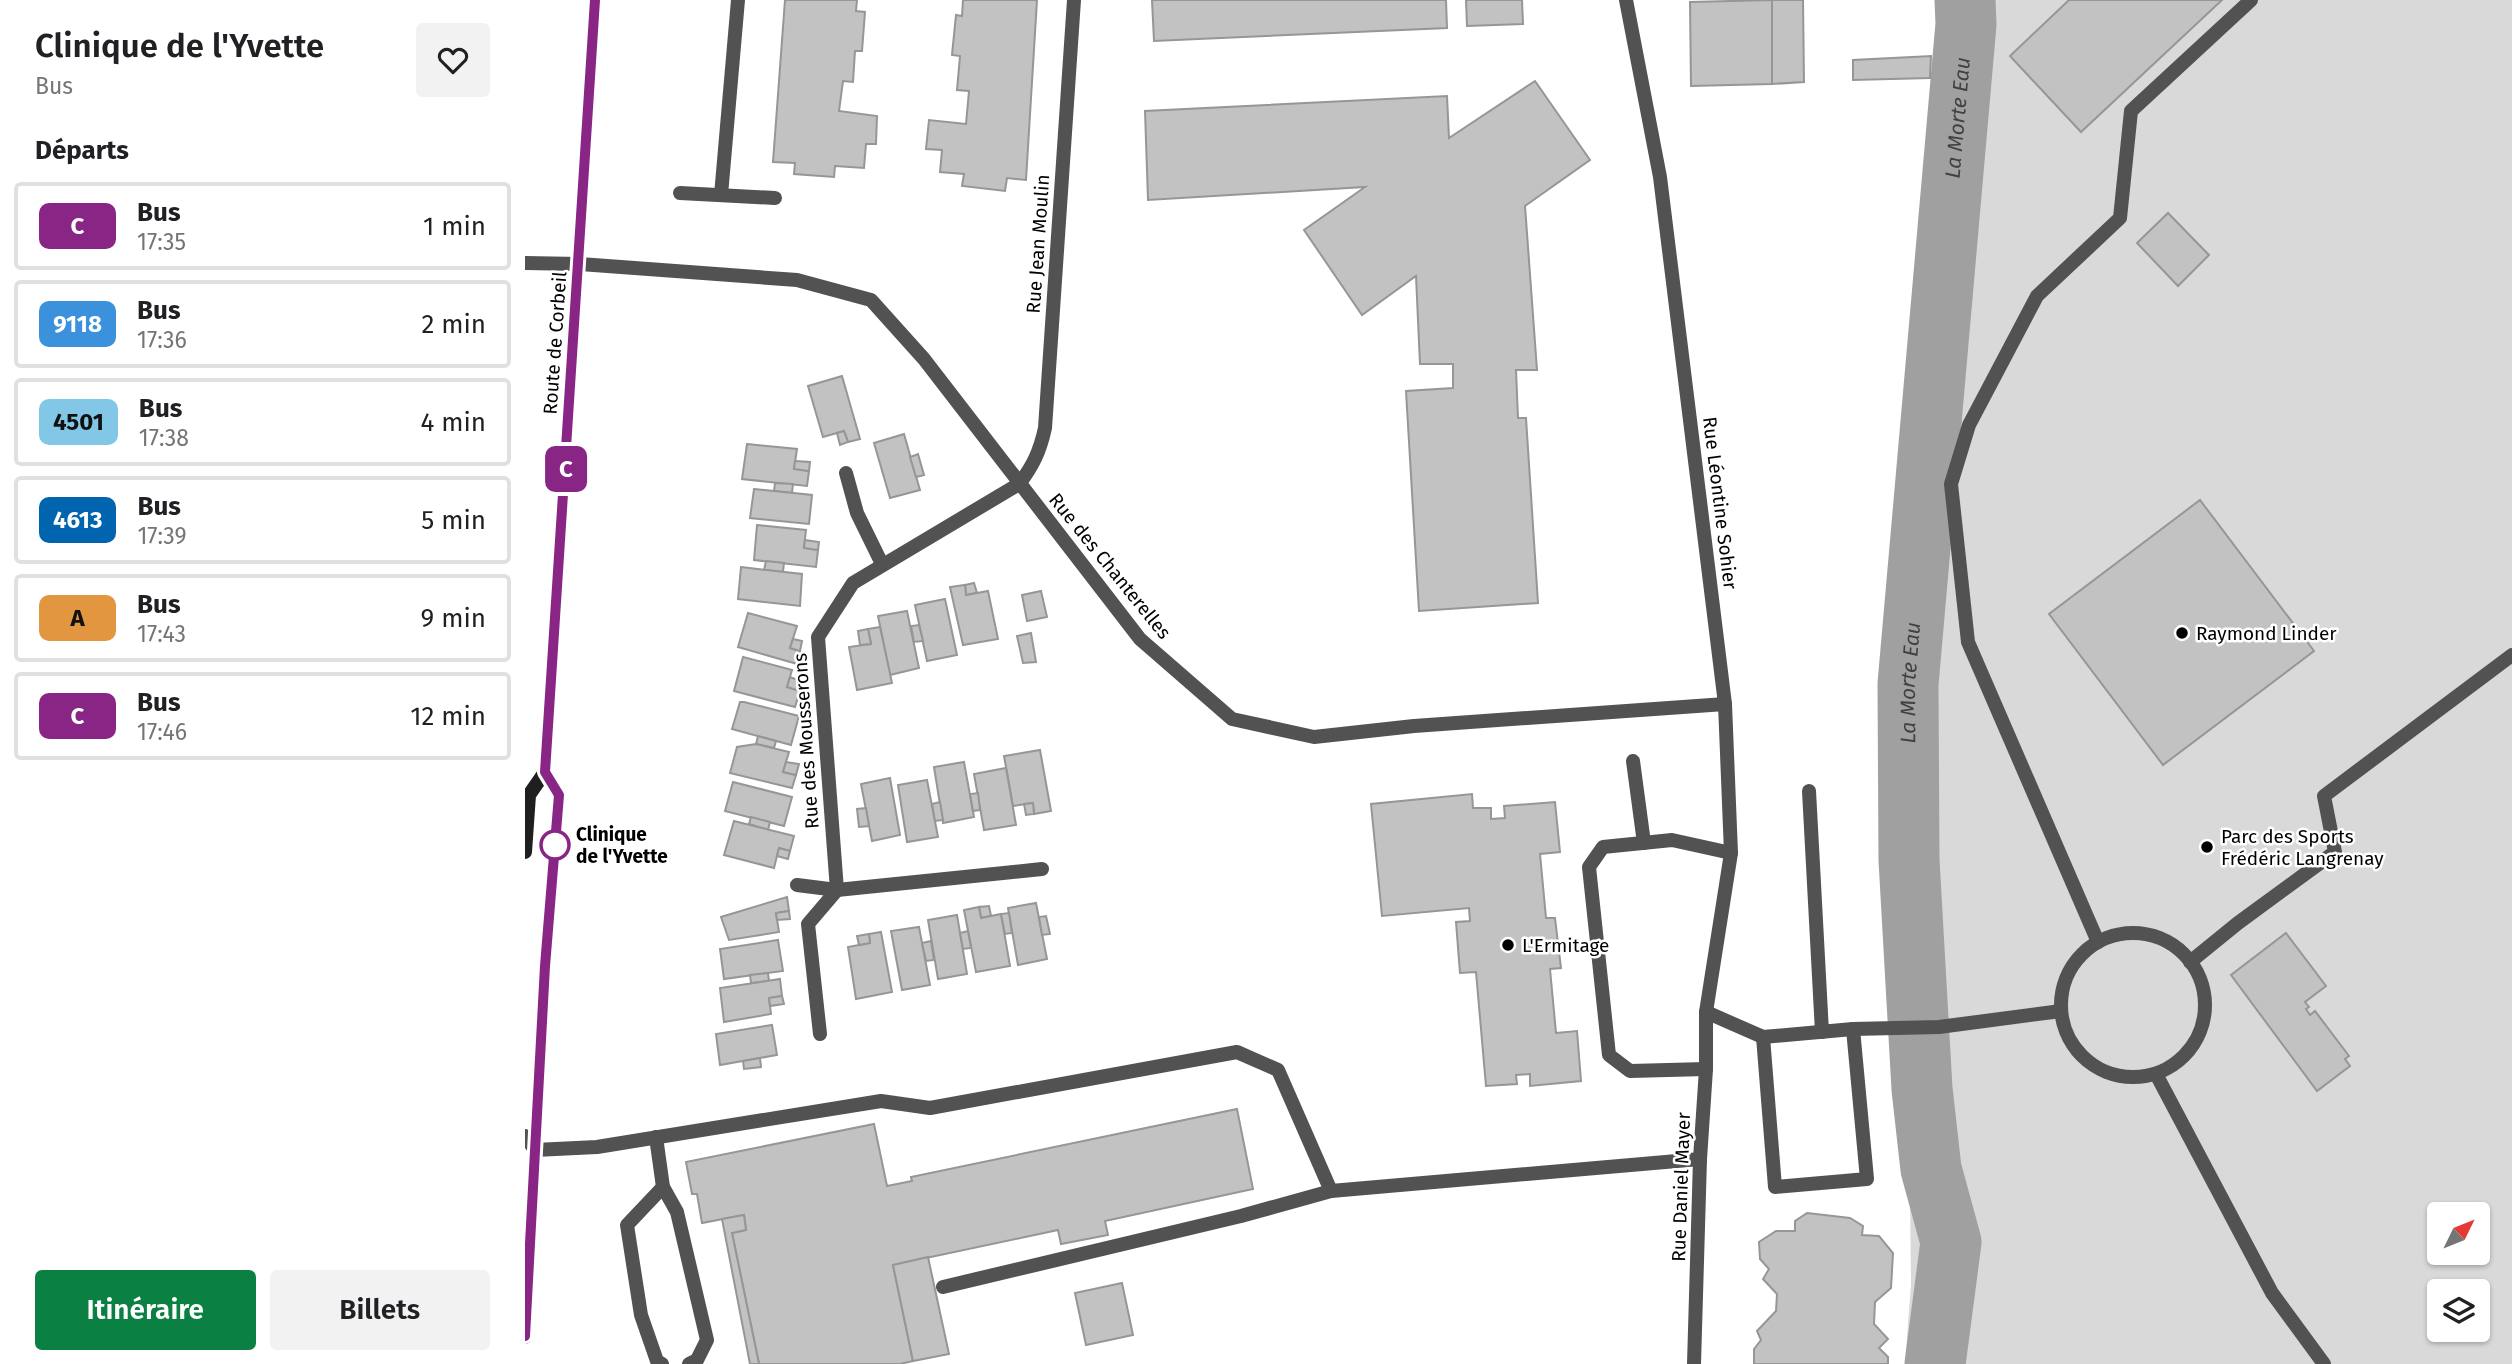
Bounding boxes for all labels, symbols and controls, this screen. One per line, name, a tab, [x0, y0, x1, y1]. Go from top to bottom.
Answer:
button: heart	[416, 23, 490, 97]
text: Clinique de l'Yvette	[35, 26, 324, 66]
water label: La Morte Eau	[1939, 56, 1976, 180]
text: Bus	[35, 72, 73, 100]
text: Départs	[35, 135, 129, 166]
street label: Rue Jean Moulin	[1022, 174, 1054, 314]
text: Bus	[137, 197, 180, 228]
text: 1 min	[423, 211, 486, 242]
text: C	[71, 212, 84, 240]
text: 17:35	[137, 228, 186, 256]
street label: Route de Corbeil	[539, 270, 572, 415]
text: Bus	[137, 295, 180, 326]
text: 2 min	[421, 309, 486, 340]
text: 9118	[53, 310, 102, 338]
text: 17:36	[137, 326, 187, 354]
text: Bus	[139, 393, 182, 424]
text: 4 min	[420, 407, 486, 438]
text: 4501	[53, 408, 104, 436]
street label: Rue Léontine Sohier	[1698, 415, 1742, 591]
text: 17:38	[139, 424, 189, 452]
line badge: C	[543, 446, 589, 492]
text: C	[559, 455, 573, 483]
street label: Rue des Chanterelles	[1044, 488, 1176, 644]
text: Bus	[137, 491, 181, 522]
text: 5 min	[421, 505, 486, 536]
text: 4613	[53, 506, 102, 534]
text: 17:39	[137, 522, 187, 550]
text: Bus	[137, 589, 180, 620]
text: 9 min	[421, 603, 486, 634]
text: A	[70, 604, 85, 632]
text: 17:43	[137, 620, 186, 648]
water label: La Morte Eau	[1895, 621, 1926, 744]
place label: Raymond Linder	[2196, 622, 2337, 645]
marker: Raymond Linder	[2174, 625, 2190, 641]
street label: Rue des Mousserons	[788, 652, 824, 830]
text: Bus	[137, 687, 180, 718]
text: 12 min	[410, 701, 486, 732]
text: C	[71, 702, 84, 730]
text: 17:46	[137, 718, 187, 746]
place label: Clinique de l'Yvette	[576, 823, 668, 868]
place label: Parc des Sports Frédéric Langrenay	[2221, 825, 2384, 870]
marker: Clinique de l'Yvette	[540, 830, 570, 860]
marker: Parc des Sports Frédéric Langrenay	[2199, 839, 2215, 855]
place label: L'Ermitage	[1522, 934, 1609, 957]
marker: L'Ermitage	[1500, 937, 1516, 953]
street label: Rue Daniel Mayer	[1667, 1111, 1695, 1262]
north arrow	[2427, 1202, 2490, 1265]
map controls	[2427, 1202, 2490, 1342]
button: Itinéraire	[35, 1270, 256, 1350]
button: Billets	[270, 1270, 490, 1350]
button: layers	[2427, 1279, 2490, 1342]

